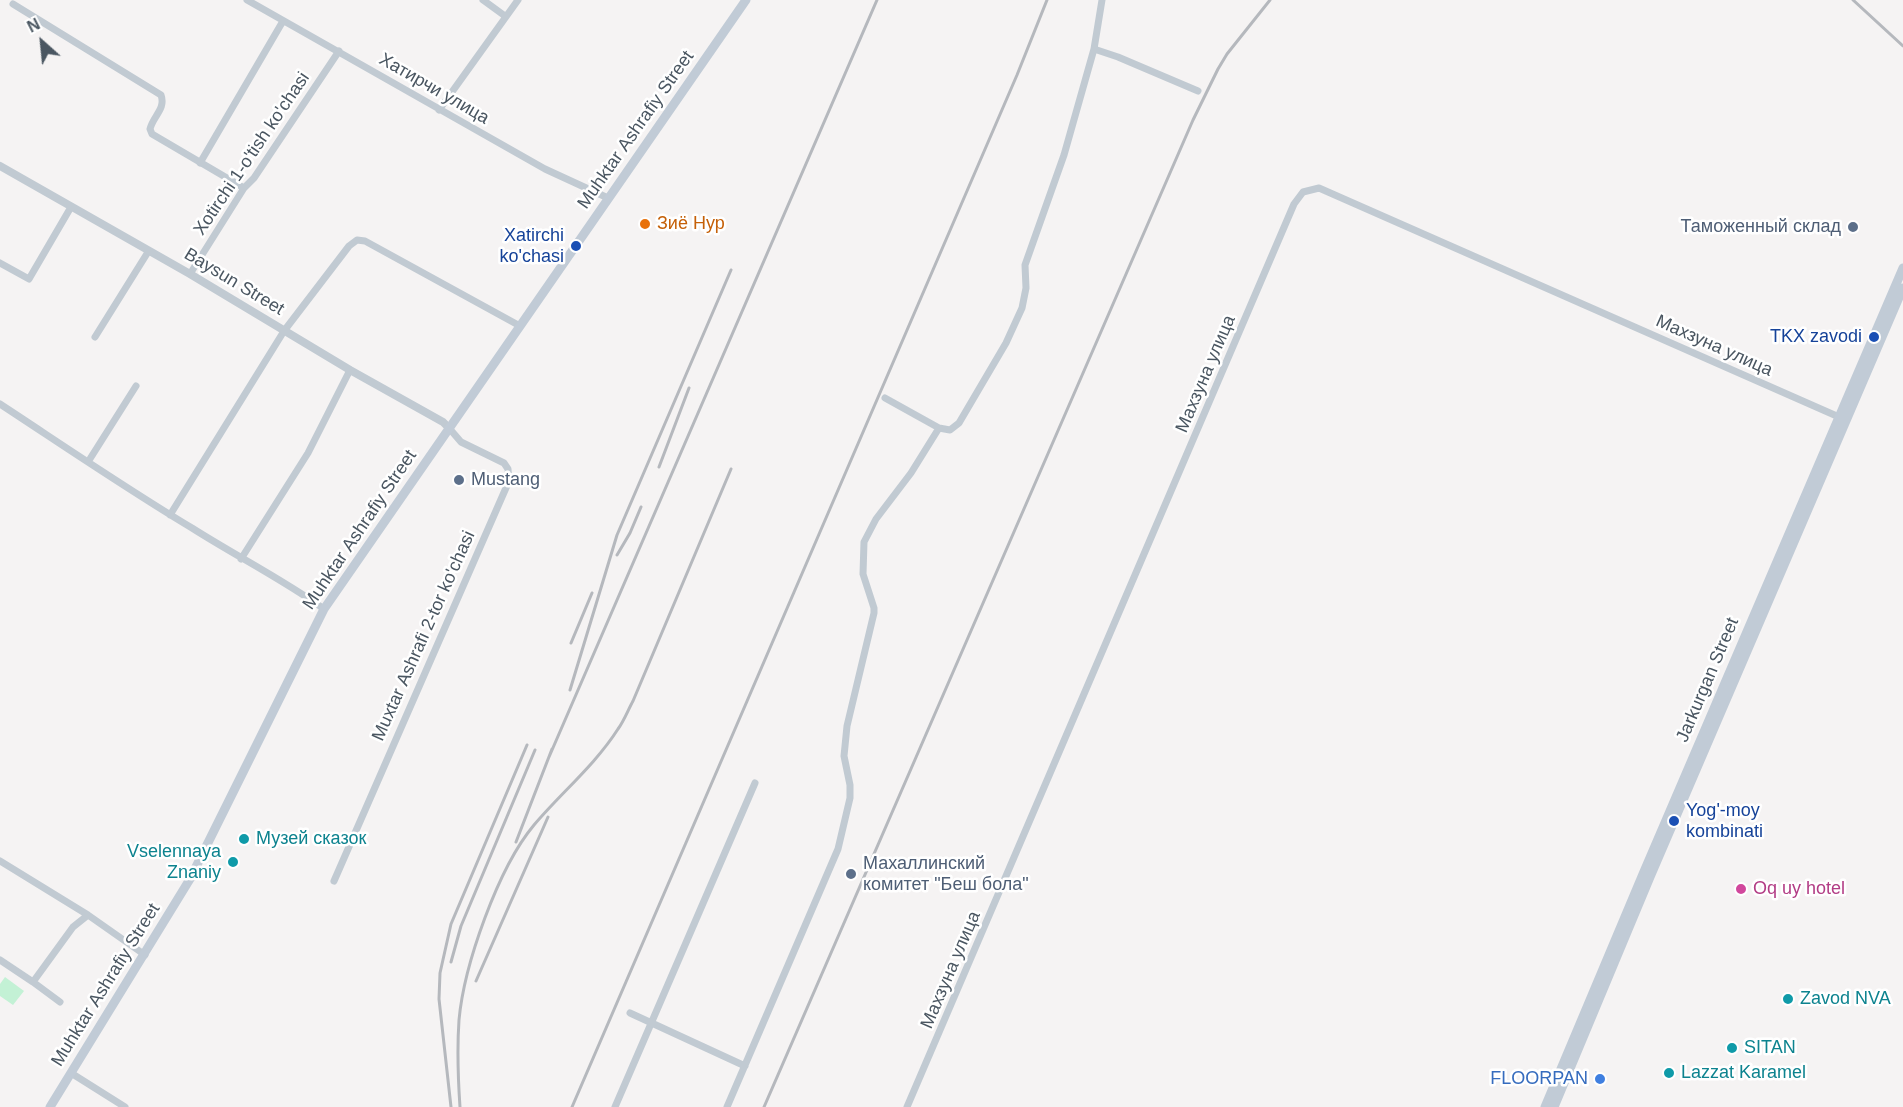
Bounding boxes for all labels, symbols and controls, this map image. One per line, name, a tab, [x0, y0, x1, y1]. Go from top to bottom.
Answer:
north arrow	[12, 12, 72, 72]
text: N	[25, 15, 43, 36]
street label: Muhktar Ashrafiy Street	[573, 47, 699, 213]
street label: Хатирчи улица	[375, 49, 493, 129]
street label: Xotirchi 1-o'tish ko'chasi	[189, 68, 315, 240]
place label: Зиё Нур	[657, 213, 725, 235]
place label: Таможенный склад	[1681, 216, 1841, 238]
marker: Зиё Нур	[638, 217, 652, 231]
marker: Таможенный склад	[1846, 220, 1860, 234]
place label: Xatirchi ko'chasi	[500, 225, 564, 268]
marker: Xatirchi ko'chasi	[569, 239, 583, 253]
street label: Bаysun Street	[180, 244, 288, 320]
street label: Махзуна улица	[1652, 311, 1776, 381]
street label: Махзуна улица	[1172, 312, 1240, 436]
place label: TKX zavodi	[1770, 326, 1862, 348]
marker: TKX zavodi	[1867, 330, 1881, 344]
street label: Muhktar Ashrafiy Street	[298, 446, 422, 614]
place label: Mustang	[471, 469, 540, 491]
marker: Mustang	[452, 473, 466, 487]
street label: Muxtar Ashrafi 2-tor ko'chasi	[368, 528, 480, 744]
street label: Jarkurgan Street	[1672, 615, 1744, 745]
place label: Yog'-moy kombinati	[1686, 800, 1763, 842]
marker: Yog'-moy kombinati	[1667, 814, 1681, 828]
place label: Музей сказок	[256, 828, 366, 850]
marker: Музей сказок	[237, 832, 251, 846]
place label: Vselennaya Znaniy	[127, 841, 221, 884]
place label: Махаллинский комитет "Беш бола"	[863, 853, 1029, 896]
marker: Vselennaya Znaniy	[226, 855, 240, 869]
marker: Махаллинский комитет "Беш бола"	[844, 867, 858, 881]
place label: Oq uy hotel	[1753, 878, 1845, 900]
marker: Oq uy hotel	[1734, 882, 1748, 896]
street label: Muhktar Ashrafiy Street	[47, 900, 165, 1070]
street label: Махзуна улица	[917, 908, 985, 1032]
place label: Zavod NVA	[1800, 988, 1891, 1010]
marker: Zavod NVA	[1781, 992, 1795, 1006]
place label: SITAN	[1744, 1037, 1796, 1059]
marker: SITAN	[1725, 1041, 1739, 1055]
place label: Lazzat Karamel	[1681, 1062, 1806, 1084]
marker: Lazzat Karamel	[1662, 1066, 1676, 1080]
place label: FLOORPAN	[1490, 1068, 1588, 1090]
marker: FLOORPAN	[1593, 1072, 1607, 1086]

